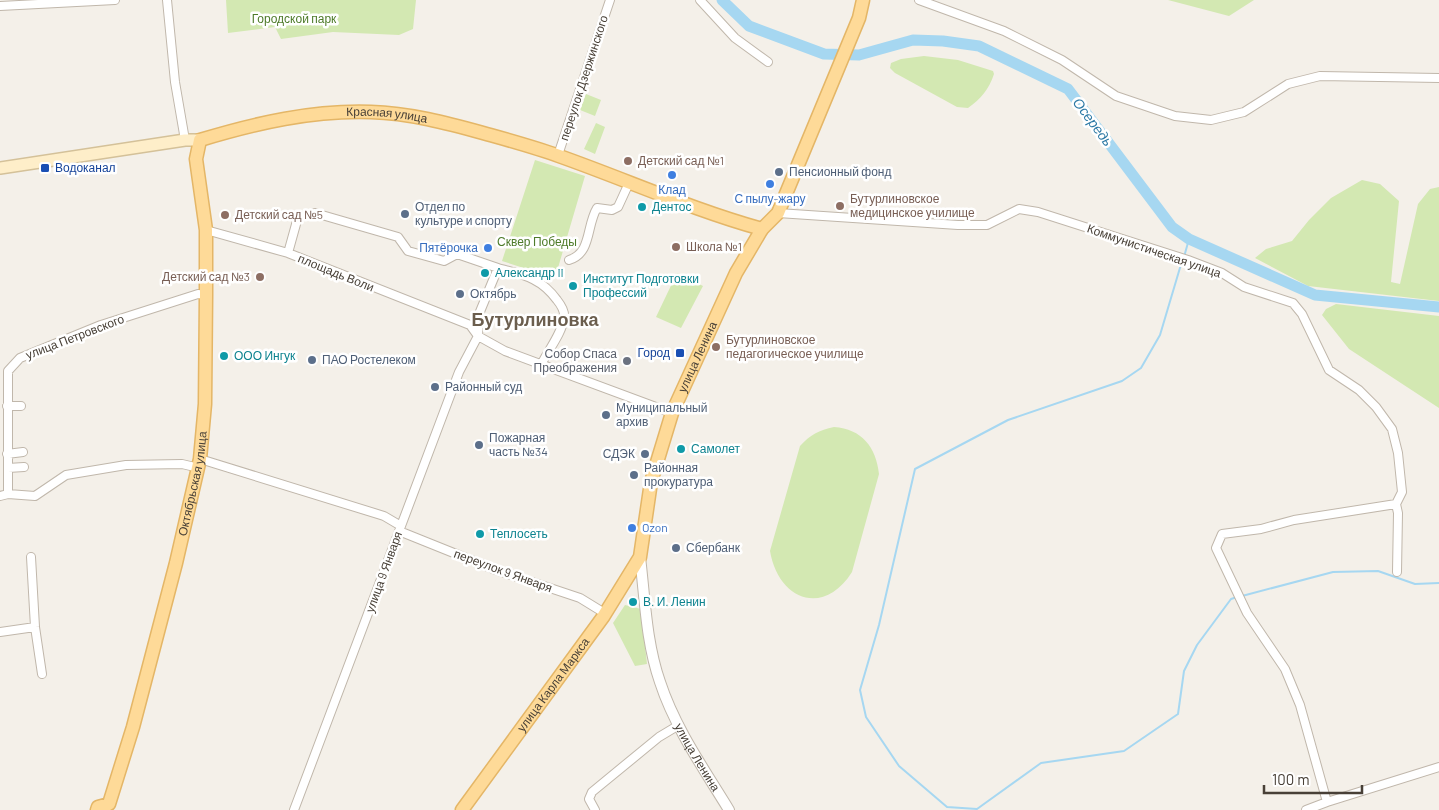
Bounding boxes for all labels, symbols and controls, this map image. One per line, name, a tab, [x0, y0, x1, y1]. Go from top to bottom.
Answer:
park label: Городской парк	[252, 11, 337, 26]
street label: переулок Дзержинского	[556, 13, 611, 142]
water label: Осередь	[1070, 94, 1117, 149]
street label: Красная улица	[346, 104, 429, 125]
place label: Детский сад №1	[638, 153, 724, 168]
marker: Детский сад №1	[622, 155, 634, 167]
place label: Водоканал	[55, 160, 116, 175]
marker: Водоканал	[39, 162, 51, 174]
place label: Пенсионный фонд	[789, 164, 891, 179]
marker: Пенсионный фонд	[773, 166, 785, 178]
marker: Клад	[666, 169, 678, 181]
marker: С пылу-жару	[764, 178, 776, 190]
place label: Клад	[658, 182, 686, 197]
place label: С пылу-жару	[734, 191, 806, 206]
place label: Бутурлиновское медицинское училище	[850, 191, 975, 220]
place label: Отдел по культуре и спорту	[415, 199, 512, 228]
place label: Дентос	[652, 199, 691, 214]
marker: Бутурлиновское медицинское училище	[834, 200, 846, 212]
marker: Дентос	[636, 201, 648, 213]
place label: Детский сад №5	[235, 207, 323, 222]
marker: Отдел по культуре и спорту	[399, 208, 411, 220]
marker: Детский сад №5	[219, 209, 231, 221]
street label: Коммунистическая улица	[1085, 221, 1223, 281]
park label: Сквер Победы	[497, 234, 577, 249]
place label: Школа №1	[686, 239, 742, 253]
place label: Пятёрочка	[419, 240, 478, 255]
marker: Школа №1	[670, 241, 682, 253]
marker: Пятёрочка	[482, 242, 494, 254]
street label: площадь Воли	[296, 250, 376, 295]
place label: Александр II	[495, 265, 564, 280]
marker: Александр II	[479, 267, 491, 279]
place label: Детский сад №3	[162, 269, 250, 284]
marker: Детский сад №3	[254, 271, 266, 283]
place label: Институт Подготовки Профессий	[583, 271, 699, 300]
marker: Институт Подготовки Профессий	[567, 280, 579, 292]
place label: Октябрь	[470, 286, 517, 301]
marker: Октябрь	[454, 288, 466, 300]
district label: Бутурлиновка	[472, 308, 599, 330]
street label: улица Петровского	[23, 311, 126, 362]
street label: улица Ленина	[674, 319, 719, 395]
place label: Бутурлиновское педагогическое училище	[726, 332, 864, 361]
marker: Бутурлиновское педагогическое училище	[710, 341, 722, 353]
place label: Город	[638, 345, 670, 360]
place label: Собор Спаса Преображения	[534, 346, 617, 375]
marker: Город	[674, 347, 686, 359]
place label: ООО Ингук	[234, 348, 296, 363]
marker: ООО Ингук	[218, 350, 230, 362]
place label: ПАО Ростелеком	[322, 352, 416, 366]
marker: ПАО Ростелеком	[306, 354, 318, 366]
marker: Собор Спаса Преображения	[621, 355, 633, 367]
place label: Районный суд	[445, 379, 522, 394]
marker: Районный суд	[429, 381, 441, 393]
place label: Муниципальный архив	[616, 400, 707, 429]
marker: Муниципальный архив	[600, 409, 612, 421]
street label: Октябрьская улица	[174, 430, 209, 537]
place label: Пожарная часть №34	[489, 430, 548, 458]
marker: Пожарная часть №34	[473, 439, 485, 451]
place label: Самолет	[691, 441, 740, 455]
marker: Самолет	[675, 443, 687, 455]
place label: СДЭК	[603, 446, 635, 461]
marker: СДЭК	[639, 448, 651, 460]
place label: Районная прокуратура	[644, 460, 713, 489]
marker: Районная прокуратура	[628, 469, 640, 481]
place label: Ozon	[642, 520, 668, 534]
marker: Ozon	[626, 522, 638, 534]
place label: Теплосеть	[490, 526, 548, 540]
marker: Теплосеть	[474, 528, 486, 540]
street label: улица 9 Января	[362, 529, 405, 614]
place label: Сбербанк	[686, 540, 741, 555]
marker: Сбербанк	[670, 542, 682, 554]
street label: переулок 9 Января	[452, 546, 554, 595]
place label: В. И. Ленин	[643, 594, 706, 608]
marker: В. И. Ленин	[627, 596, 639, 608]
street label: улица Карла Маркса	[514, 634, 592, 735]
street label: улица Ленина	[672, 720, 724, 794]
scale bar	[1264, 762, 1362, 794]
text: 100 m	[1272, 770, 1310, 788]

